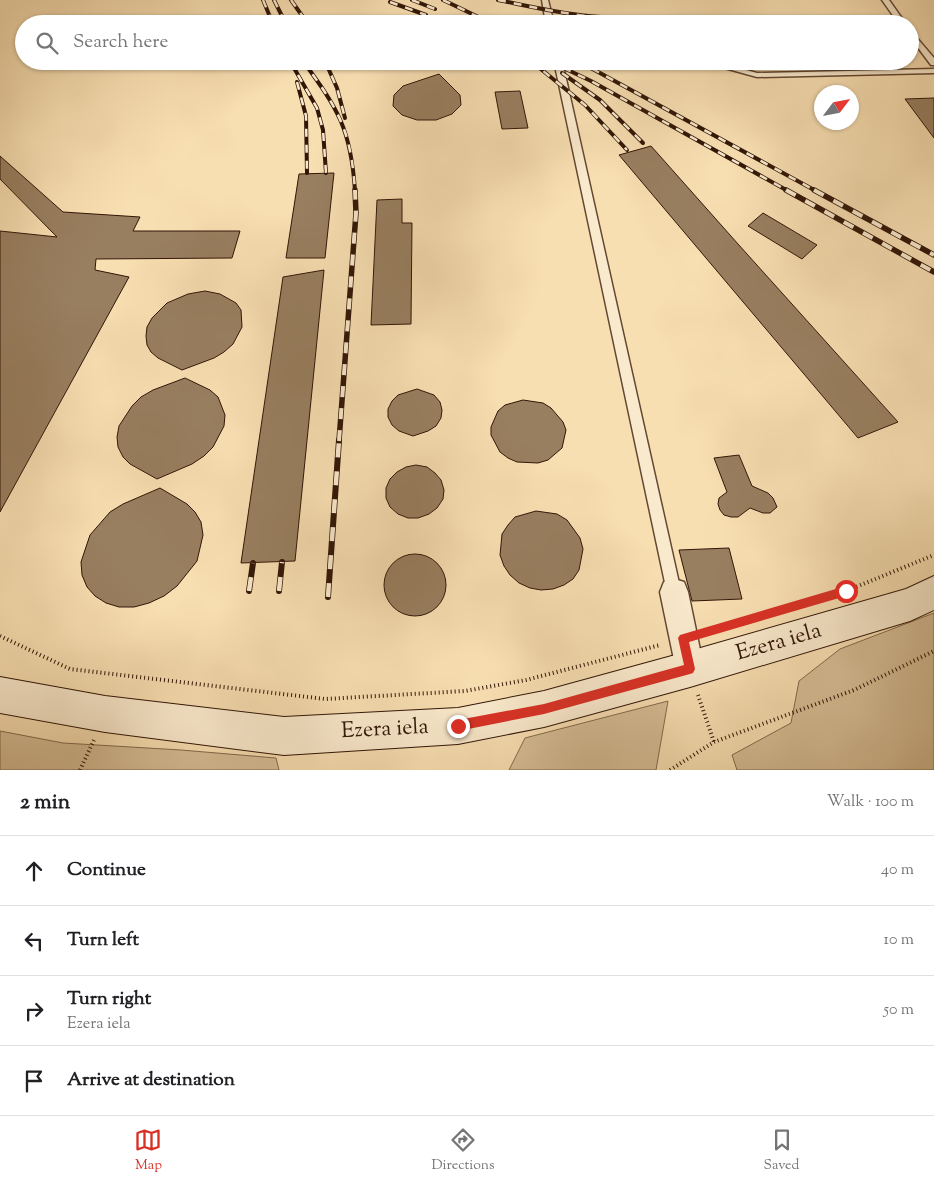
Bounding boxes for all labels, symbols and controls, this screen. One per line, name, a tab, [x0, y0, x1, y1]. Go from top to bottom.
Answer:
search box	[15, 15, 919, 70]
icon: search	[33, 29, 61, 57]
text: Search here	[73, 29, 168, 56]
north arrow	[814, 85, 859, 130]
route start	[835, 580, 858, 603]
street label: Ezera iela	[733, 616, 825, 670]
street label: Ezera iela	[340, 712, 430, 748]
route end	[447, 715, 470, 738]
text: 2 min	[20, 788, 70, 818]
text: Walk · 100 m	[827, 791, 914, 814]
icon: ahead	[20, 857, 48, 885]
text: Continue	[67, 857, 146, 884]
text: 40 m	[881, 859, 914, 882]
icon: left	[20, 927, 48, 955]
text: Turn left	[67, 927, 139, 954]
text: 10 m	[884, 929, 914, 952]
text: Turn right	[67, 986, 151, 1013]
icon: right	[20, 997, 48, 1025]
text: 50 m	[883, 999, 914, 1022]
text: Ezera iela	[67, 1013, 131, 1036]
icon: arrive	[20, 1067, 48, 1095]
text: Arrive at destination	[67, 1067, 235, 1094]
tab: Map	[134, 1126, 162, 1176]
tab: Directions	[431, 1126, 495, 1176]
tab: Saved	[764, 1126, 799, 1176]

